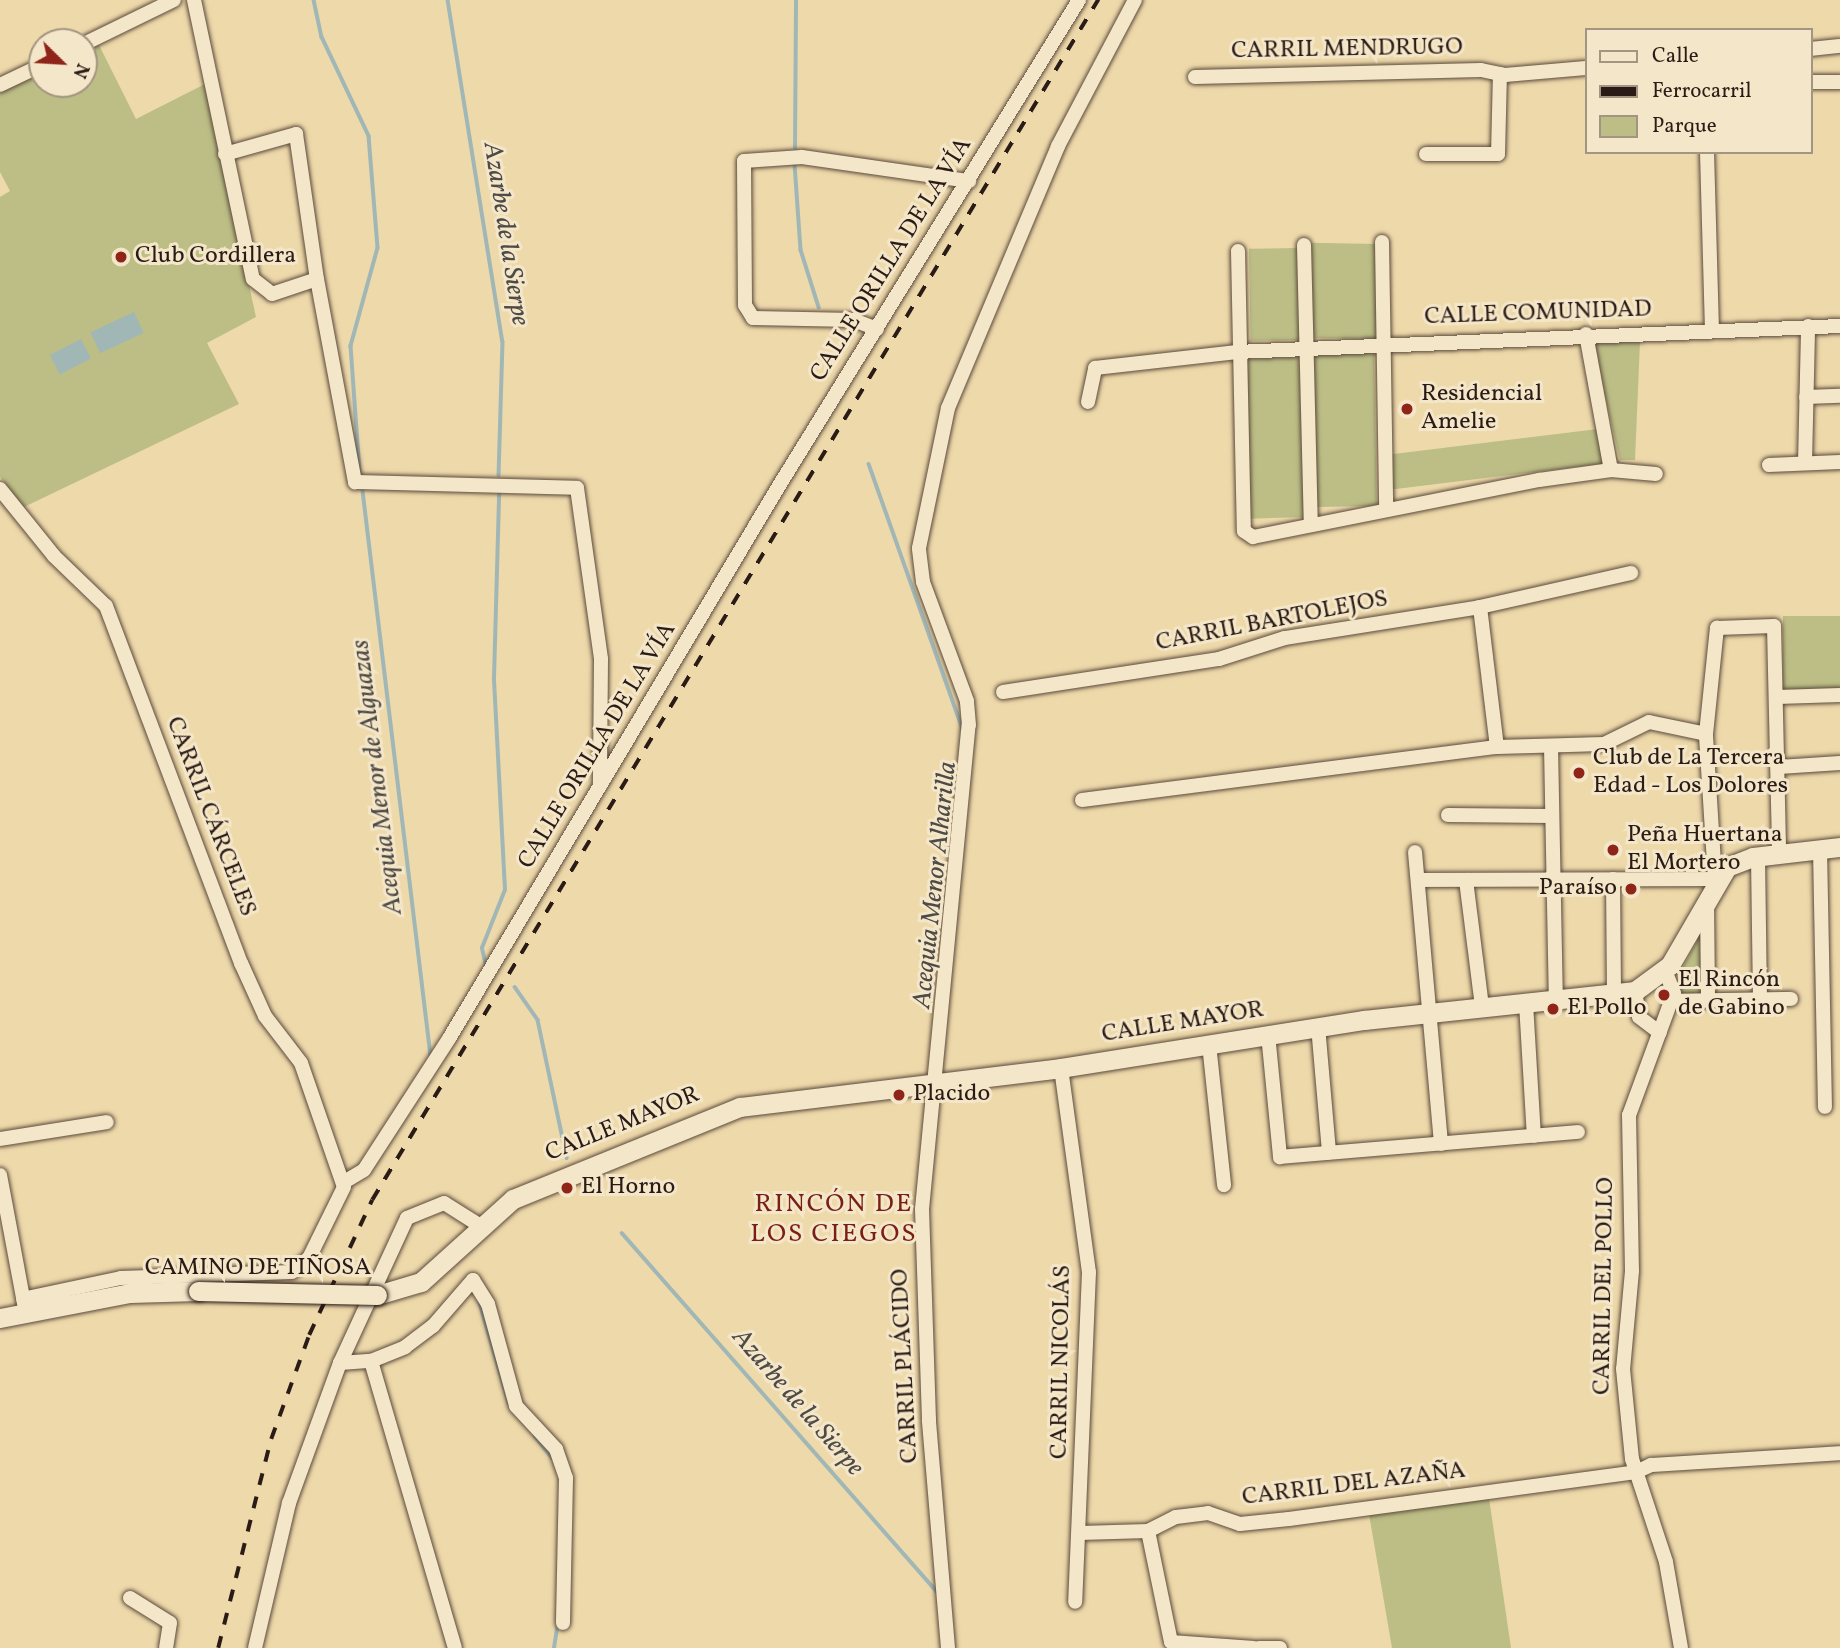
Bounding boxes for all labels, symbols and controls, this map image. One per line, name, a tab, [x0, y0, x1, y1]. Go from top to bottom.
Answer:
north arrow	[28, 28, 98, 98]
legend	[1584, 28, 1812, 154]
street label: CARRIL MENDRUGO	[1231, 34, 1463, 66]
text: Calle	[1652, 42, 1699, 71]
text: N	[66, 59, 95, 82]
text: Ferrocarril	[1652, 77, 1752, 106]
text: Parque	[1652, 112, 1717, 141]
street label: CALLE ORILLA DE LA VÍA	[805, 132, 979, 388]
water label: Azarbe de la Sierpe	[475, 140, 535, 328]
place label: Club Cordillera	[135, 243, 296, 271]
marker: Club Cordillera	[113, 249, 129, 265]
street label: CALLE COMUNIDAD	[1424, 296, 1652, 332]
place label: Residencial Amelie	[1421, 381, 1542, 437]
marker: Residencial Amelie	[1399, 401, 1415, 417]
street label: CARRIL BARTOLEJOS	[1154, 585, 1390, 659]
street label: CALLE ORILLA DE LA VÍA	[513, 617, 683, 875]
water label: Acequia Menor de Alguazas	[346, 638, 410, 916]
street label: CARRIL CÁRCELES	[159, 713, 261, 921]
place label: Club de La Tercera Edad - Los Dolores	[1593, 745, 1789, 801]
water label: Acequia Menor Alharilla	[908, 760, 964, 1010]
marker: Club de La Tercera Edad - Los Dolores	[1571, 765, 1587, 781]
place label: Peña Huertana El Mortero	[1627, 822, 1783, 878]
marker: Peña Huertana El Mortero	[1605, 842, 1621, 858]
place label: Paraíso	[1539, 875, 1617, 903]
marker: Paraíso	[1623, 881, 1639, 897]
place label: El Rincón de Gabino	[1678, 967, 1785, 1023]
marker: El Rincón de Gabino	[1656, 987, 1672, 1003]
place label: El Pollo	[1567, 995, 1647, 1023]
street label: CALLE MAYOR	[1100, 996, 1266, 1050]
marker: El Pollo	[1545, 1001, 1561, 1017]
street label: CALLE MAYOR	[542, 1081, 704, 1169]
place label: Placido	[913, 1081, 990, 1109]
marker: Placido	[891, 1087, 907, 1103]
place label: El Horno	[581, 1174, 675, 1202]
street label: CARRIL DEL POLLO	[1589, 1177, 1621, 1395]
marker: El Horno	[559, 1180, 575, 1196]
district label: RINCÓN DE LOS CIEGOS	[752, 1189, 916, 1250]
street label: CAMINO DE TIÑOSA	[144, 1255, 372, 1283]
street label: CARRIL NICOLÁS	[1046, 1265, 1078, 1459]
street label: CARRIL PLÁCIDO	[887, 1268, 925, 1464]
water label: Azarbe de la Sierpe	[724, 1323, 870, 1483]
street label: CARRIL DEL AZAÑA	[1241, 1457, 1467, 1513]

